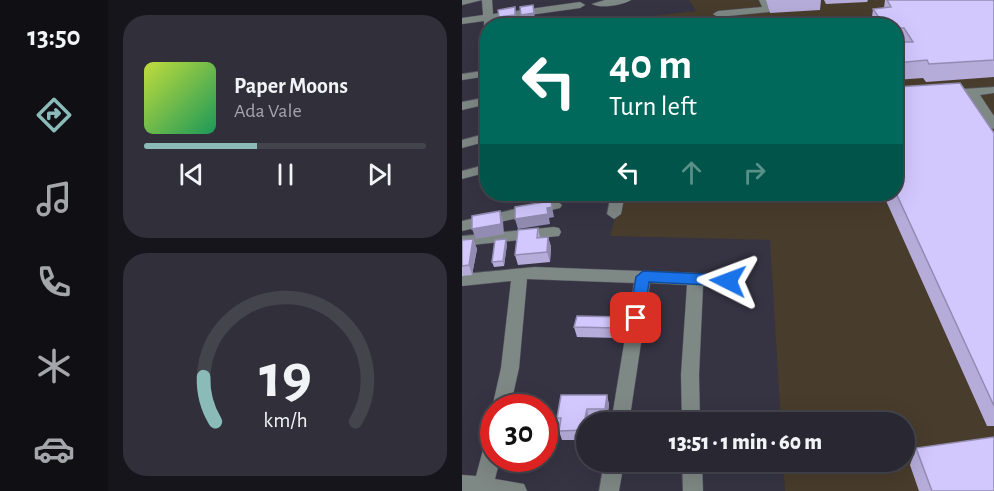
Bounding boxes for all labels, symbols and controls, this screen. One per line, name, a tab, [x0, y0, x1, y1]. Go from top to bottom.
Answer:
text: 13:50	[27, 23, 81, 50]
icon: left	[510, 42, 588, 120]
text: 40 m	[609, 44, 692, 86]
text: Paper Moons	[234, 75, 348, 97]
text: Turn left	[609, 93, 697, 120]
icon: directions	[33, 94, 75, 136]
text: Ada Vale	[234, 101, 302, 121]
icon: left	[612, 156, 645, 189]
icon: ahead	[675, 156, 708, 189]
icon: right	[738, 156, 771, 189]
icon: previous	[175, 158, 208, 191]
icon: pause	[269, 158, 302, 191]
icon: next	[363, 158, 396, 191]
icon: music	[33, 178, 75, 220]
position arrow	[696, 249, 760, 313]
icon: phone	[33, 261, 75, 303]
pin	[610, 292, 661, 343]
icon: arrive	[619, 301, 652, 334]
icon: climate	[33, 345, 75, 387]
text: 19	[259, 346, 311, 408]
speed limit sign: 30	[480, 394, 558, 472]
text: km/h	[263, 410, 307, 431]
icon: car	[33, 428, 75, 470]
text: 13:51 · 1 min · 60 m	[669, 431, 822, 453]

